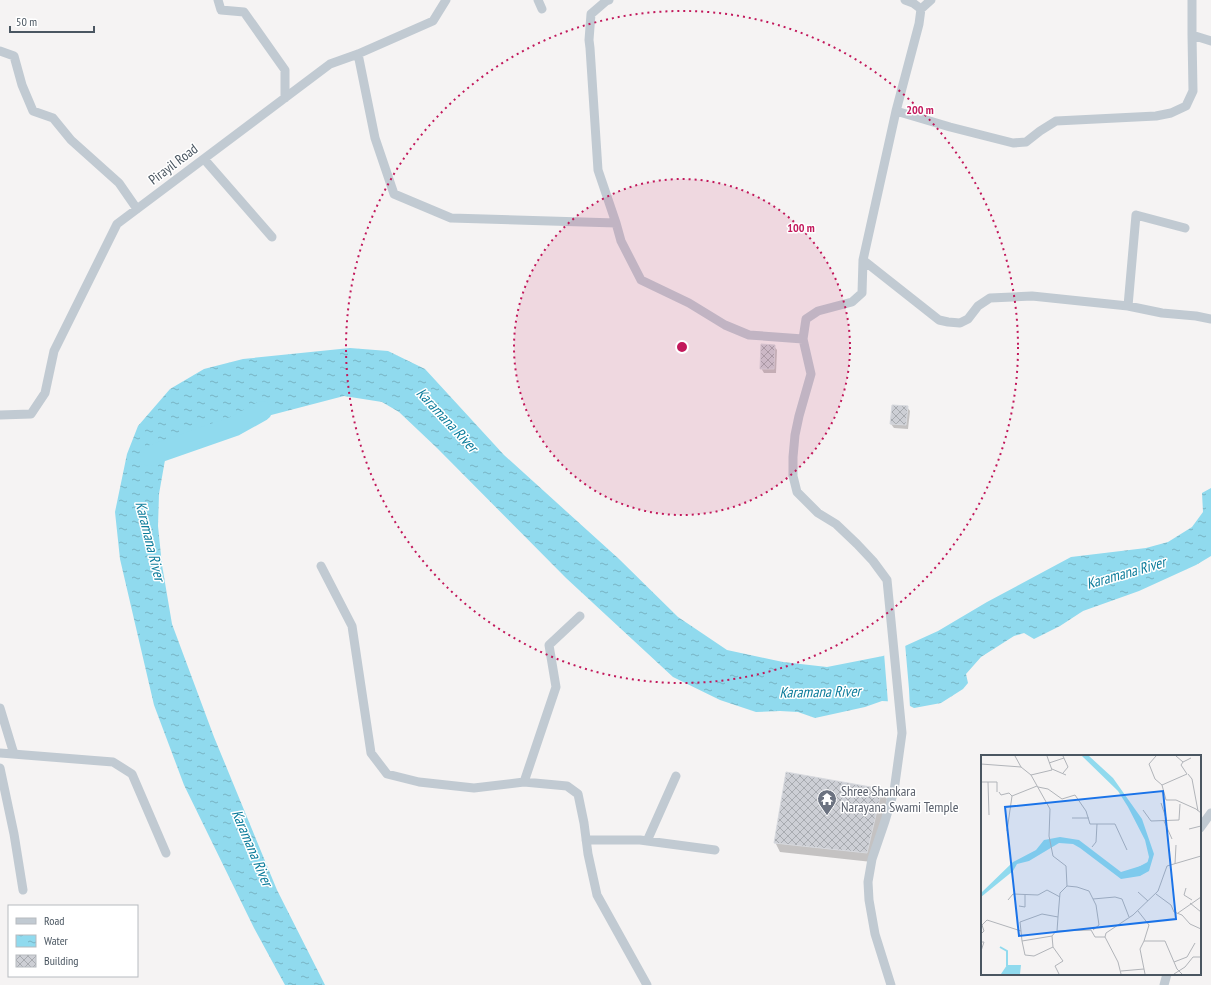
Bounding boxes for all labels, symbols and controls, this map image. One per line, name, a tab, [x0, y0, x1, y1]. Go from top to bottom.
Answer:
scale bar	[10, 8, 94, 34]
text: 50 m	[16, 14, 37, 29]
text: 200 m	[906, 102, 934, 117]
street label: Pirayil Road	[145, 140, 201, 188]
text: 100 m	[787, 220, 815, 235]
centre of rings	[675, 340, 689, 354]
water label: Karamana River	[413, 383, 483, 457]
water label: Karamana River	[131, 499, 170, 584]
water label: Karamana River	[1084, 552, 1169, 593]
water label: Karamana River	[779, 681, 863, 702]
inset map	[981, 755, 1201, 975]
place label: Shree Shankara Narayana Swami Temple	[841, 782, 959, 816]
temple icon: Shree Shankara Narayana Swami Temple	[816, 788, 838, 816]
water label: Karamana River	[228, 807, 278, 891]
legend	[8, 905, 138, 977]
text: Road	[44, 913, 64, 928]
text: Water	[44, 933, 69, 948]
text: Building	[44, 953, 79, 968]

